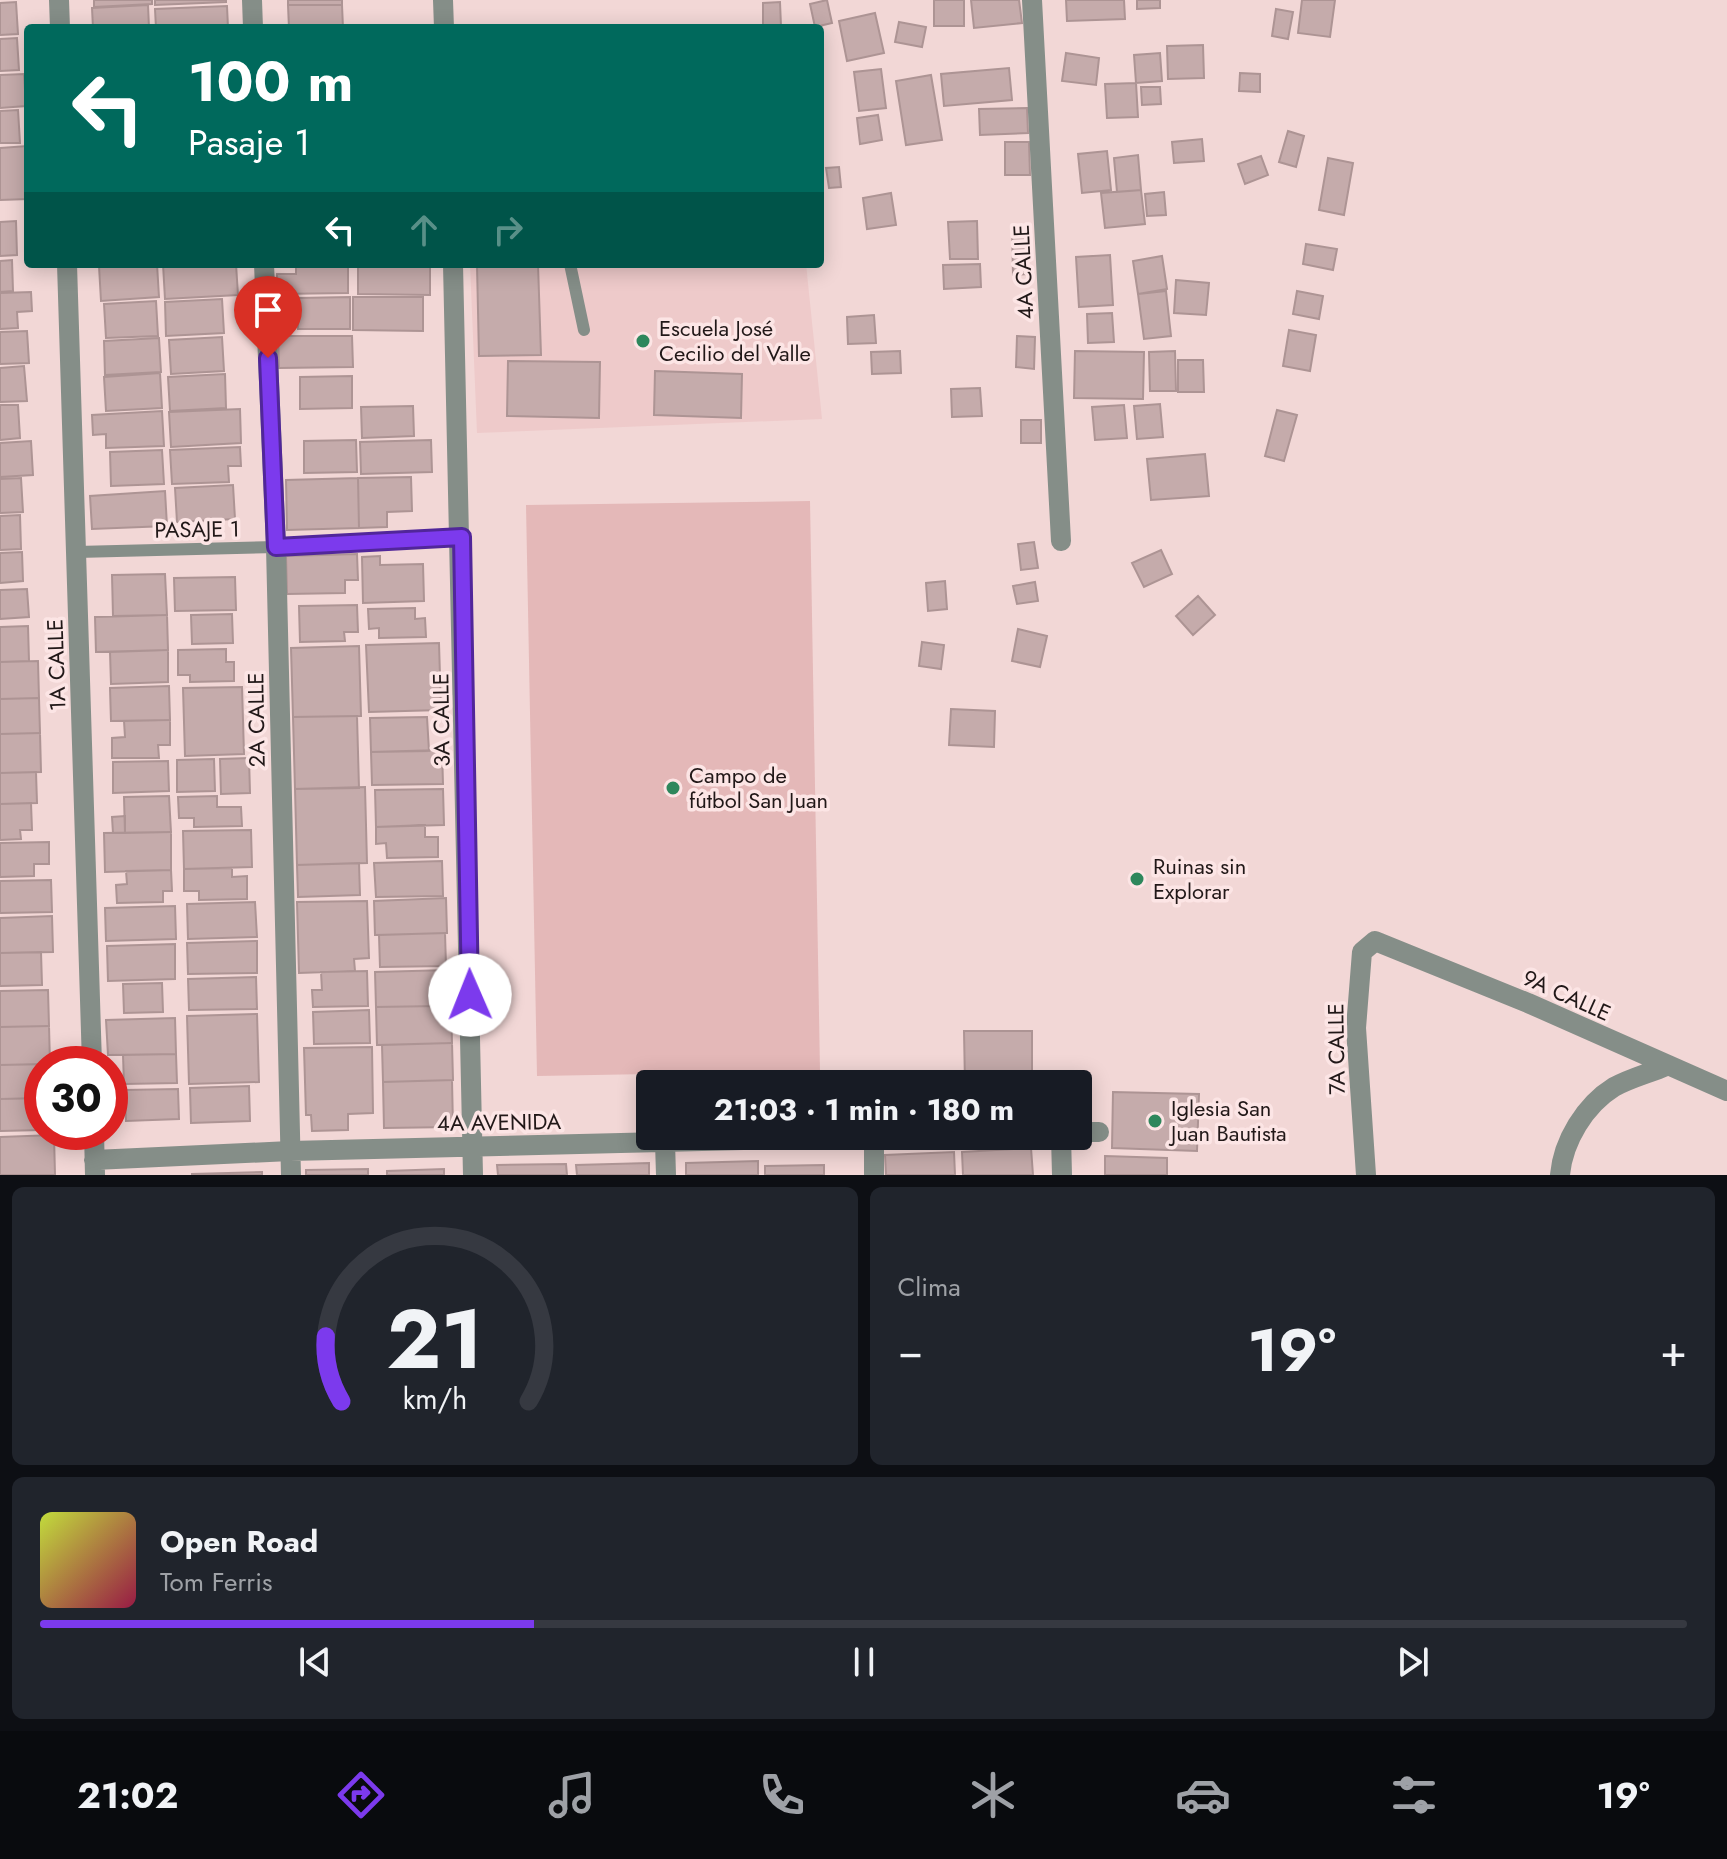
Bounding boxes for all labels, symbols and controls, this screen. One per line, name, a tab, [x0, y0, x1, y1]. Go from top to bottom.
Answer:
text: 100 m	[188, 41, 353, 122]
icon: left	[56, 56, 160, 160]
text: Pasaje 1	[188, 116, 310, 168]
icon: left	[318, 208, 362, 252]
icon: ahead	[402, 208, 446, 252]
icon: right	[486, 208, 530, 252]
street label: 4A CALLE	[1005, 224, 1041, 320]
pin	[234, 276, 302, 358]
icon: arrive	[246, 288, 290, 332]
place label: Escuela José Cecilio del Valle	[659, 312, 811, 369]
marker: Escuela José Cecilio del Valle	[634, 332, 652, 350]
street label: PASAJE 1	[154, 512, 240, 546]
street label: 1A CALLE	[38, 618, 74, 712]
street label: 2A CALLE	[239, 672, 273, 768]
street label: 3A CALLE	[424, 673, 458, 767]
place label: Campo de fútbol San Juan	[689, 759, 828, 816]
marker: Campo de fútbol San Juan	[664, 779, 682, 797]
place label: Ruinas sin Explorar	[1153, 850, 1246, 907]
marker: Ruinas sin Explorar	[1128, 870, 1146, 888]
position arrow	[428, 953, 512, 1037]
street label: 9A CALLE	[1518, 961, 1616, 1029]
street label: 7A CALLE	[1319, 1003, 1353, 1095]
speed limit sign: 30	[24, 1046, 128, 1150]
text: 21:03 · 1 min · 180 m	[714, 1088, 1014, 1131]
place label: Iglesia San Juan Bautista	[1168, 1092, 1287, 1149]
street label: 4A AVENIDA	[437, 1105, 562, 1139]
marker: Iglesia San Juan Bautista	[1146, 1112, 1164, 1130]
text: Clima	[898, 1268, 961, 1306]
text: 21	[386, 1279, 483, 1399]
text: 19°	[1247, 1307, 1336, 1394]
text: −	[898, 1319, 923, 1383]
text: +	[1660, 1319, 1687, 1383]
text: km/h	[402, 1378, 467, 1420]
text: Open Road	[160, 1520, 318, 1563]
text: Tom Ferris	[160, 1563, 272, 1601]
icon: previous	[293, 1640, 337, 1684]
icon: pause	[842, 1640, 886, 1684]
icon: next	[1391, 1640, 1435, 1684]
icon: directions	[333, 1767, 389, 1823]
icon: music	[544, 1767, 600, 1823]
icon: phone	[754, 1767, 810, 1823]
icon: climate	[965, 1767, 1021, 1823]
icon: car	[1175, 1767, 1231, 1823]
icon: filters	[1386, 1767, 1442, 1823]
text: 21:02	[77, 1769, 178, 1821]
text: 19°	[1597, 1769, 1650, 1821]

